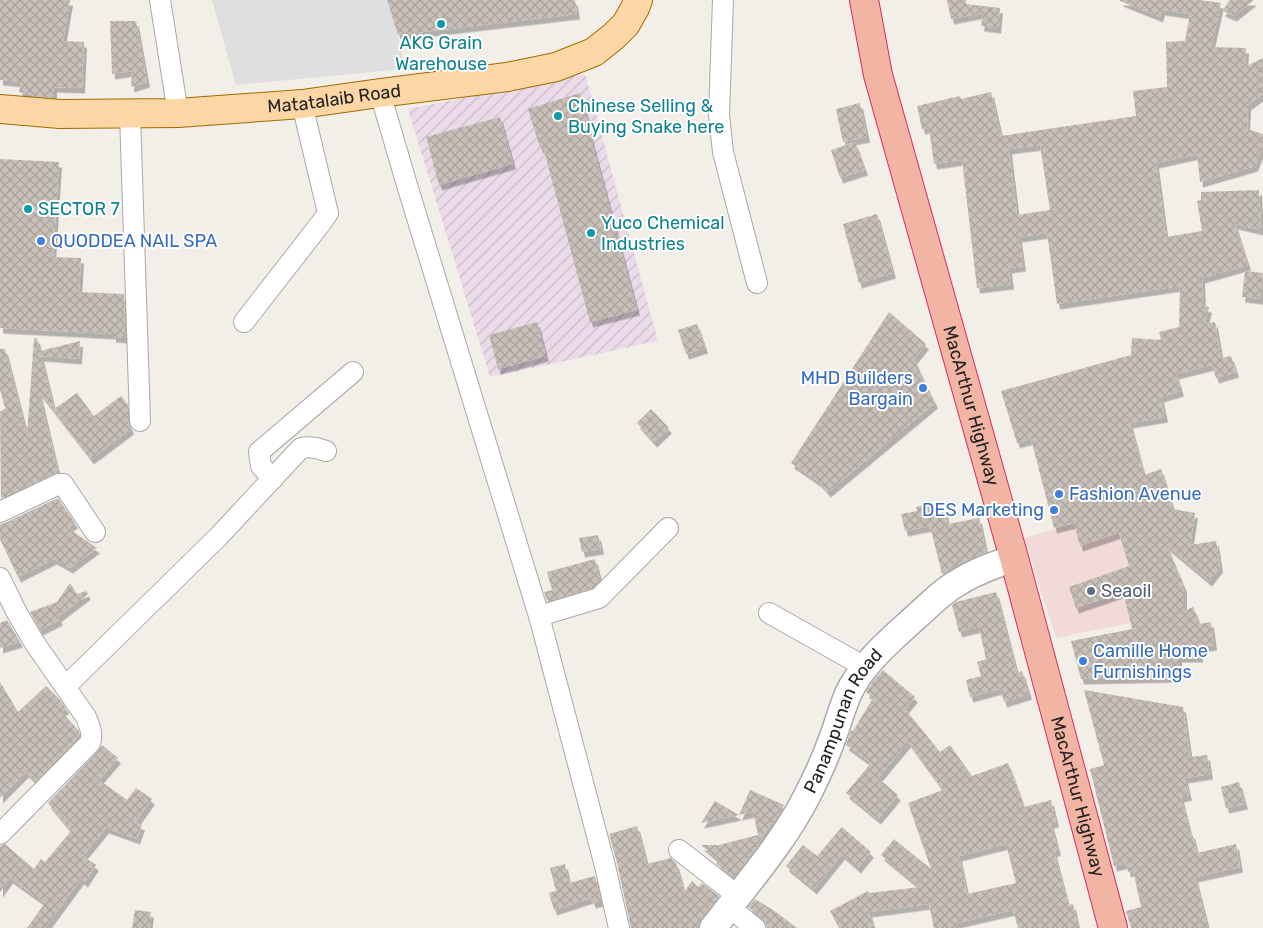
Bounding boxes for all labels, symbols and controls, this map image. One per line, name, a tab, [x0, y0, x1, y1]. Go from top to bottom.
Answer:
marker: AKG Grain Warehouse	[435, 18, 447, 30]
place label: AKG Grain Warehouse	[395, 32, 487, 75]
street label: Matatalaib Road	[266, 79, 402, 117]
place label: Chinese Selling & Buying Snake here	[568, 95, 724, 138]
marker: Chinese Selling & Buying Snake here	[552, 110, 564, 122]
place label: SECTOR 7	[38, 198, 120, 220]
marker: SECTOR 7	[22, 203, 34, 215]
place label: Yuco Chemical Industries	[601, 212, 725, 255]
marker: Yuco Chemical Industries	[585, 227, 597, 239]
place label: QUODDEA NAIL SPA	[51, 230, 217, 252]
marker: QUODDEA NAIL SPA	[35, 235, 47, 247]
street label: MacArthur Highway	[938, 323, 1004, 489]
place label: MHD Builders Bargain	[801, 367, 913, 410]
marker: MHD Builders Bargain	[917, 382, 929, 394]
place label: Fashion Avenue	[1069, 483, 1202, 505]
marker: Fashion Avenue	[1053, 488, 1065, 500]
place label: DES Marketing	[922, 499, 1044, 521]
marker: DES Marketing	[1048, 504, 1060, 516]
place label: Seaoil	[1101, 580, 1151, 602]
marker: Seaoil	[1085, 585, 1097, 597]
place label: Camille Home Furnishings	[1093, 640, 1208, 683]
street label: Panampunan Road	[799, 644, 887, 797]
marker: Camille Home Furnishings	[1077, 655, 1089, 667]
street label: MacArthur Highway	[1046, 714, 1110, 879]

